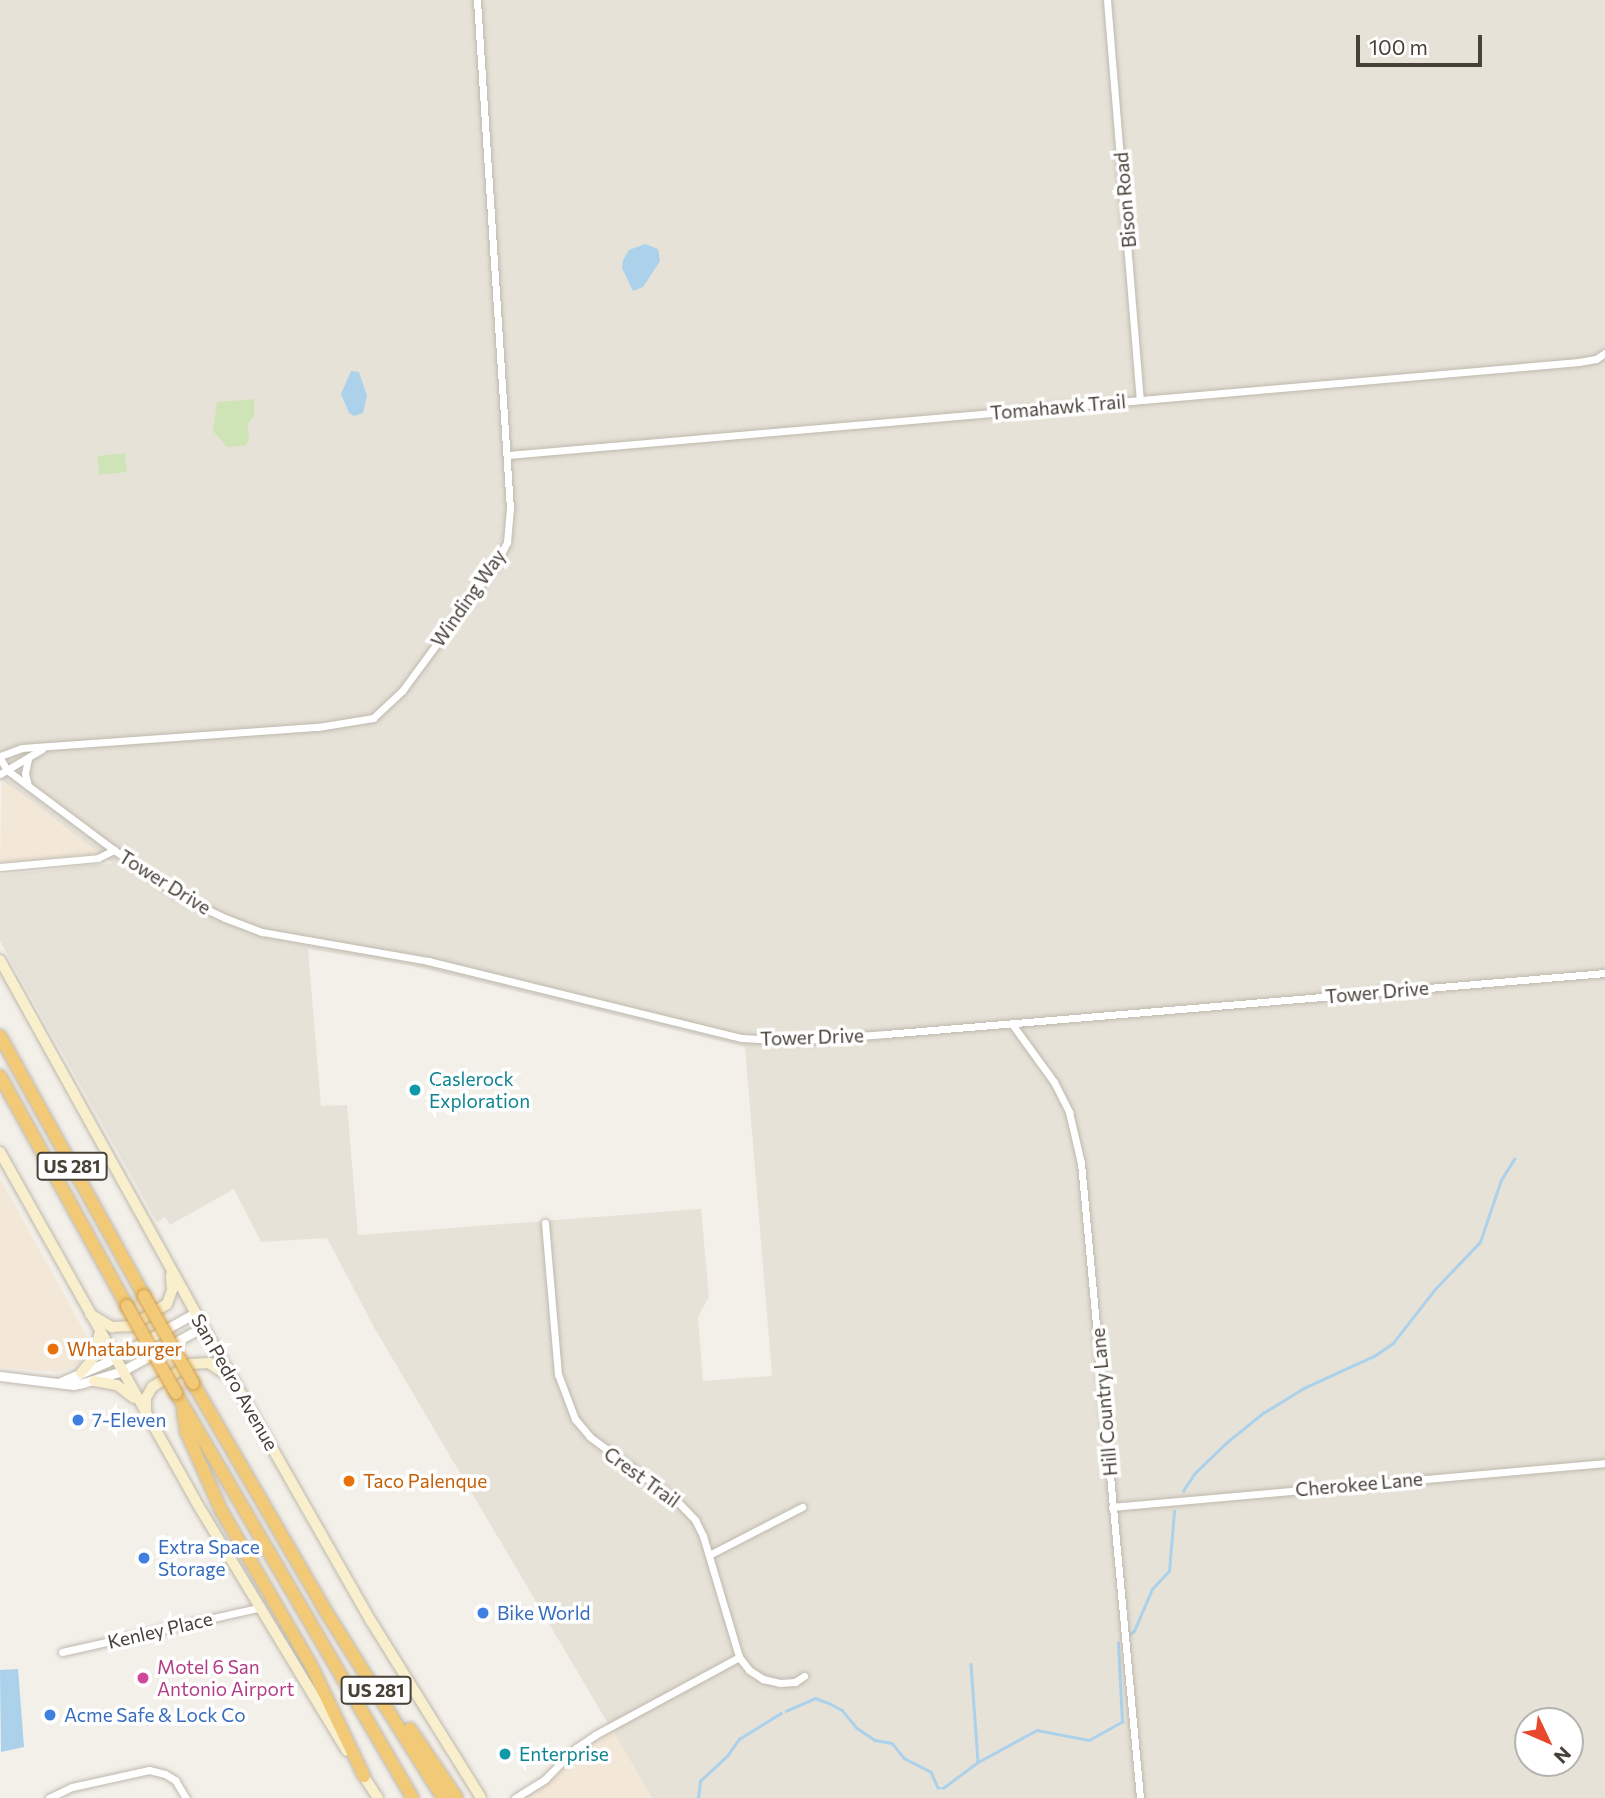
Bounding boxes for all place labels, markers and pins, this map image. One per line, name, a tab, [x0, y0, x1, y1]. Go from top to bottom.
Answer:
place label: Caslerock Exploration	[429, 1068, 530, 1112]
marker: Caslerock Exploration	[407, 1082, 423, 1098]
place label: Whataburger	[67, 1338, 182, 1360]
marker: Whataburger	[45, 1341, 61, 1357]
place label: 7-Eleven	[92, 1409, 166, 1431]
marker: 7-Eleven	[70, 1412, 86, 1428]
place label: Taco Palenque	[363, 1470, 487, 1492]
marker: Taco Palenque	[341, 1473, 357, 1489]
place label: Extra Space Storage	[158, 1536, 260, 1580]
marker: Extra Space Storage	[136, 1550, 152, 1566]
place label: Bike World	[497, 1602, 590, 1624]
marker: Bike World	[475, 1605, 491, 1621]
place label: Motel 6 San Antonio Airport	[157, 1656, 294, 1700]
marker: Motel 6 San Antonio Airport	[135, 1670, 151, 1686]
place label: Acme Safe & Lock Co	[64, 1704, 246, 1726]
marker: Acme Safe & Lock Co	[42, 1707, 58, 1723]
place label: Enterprise	[519, 1743, 609, 1765]
marker: Enterprise	[497, 1746, 513, 1762]

